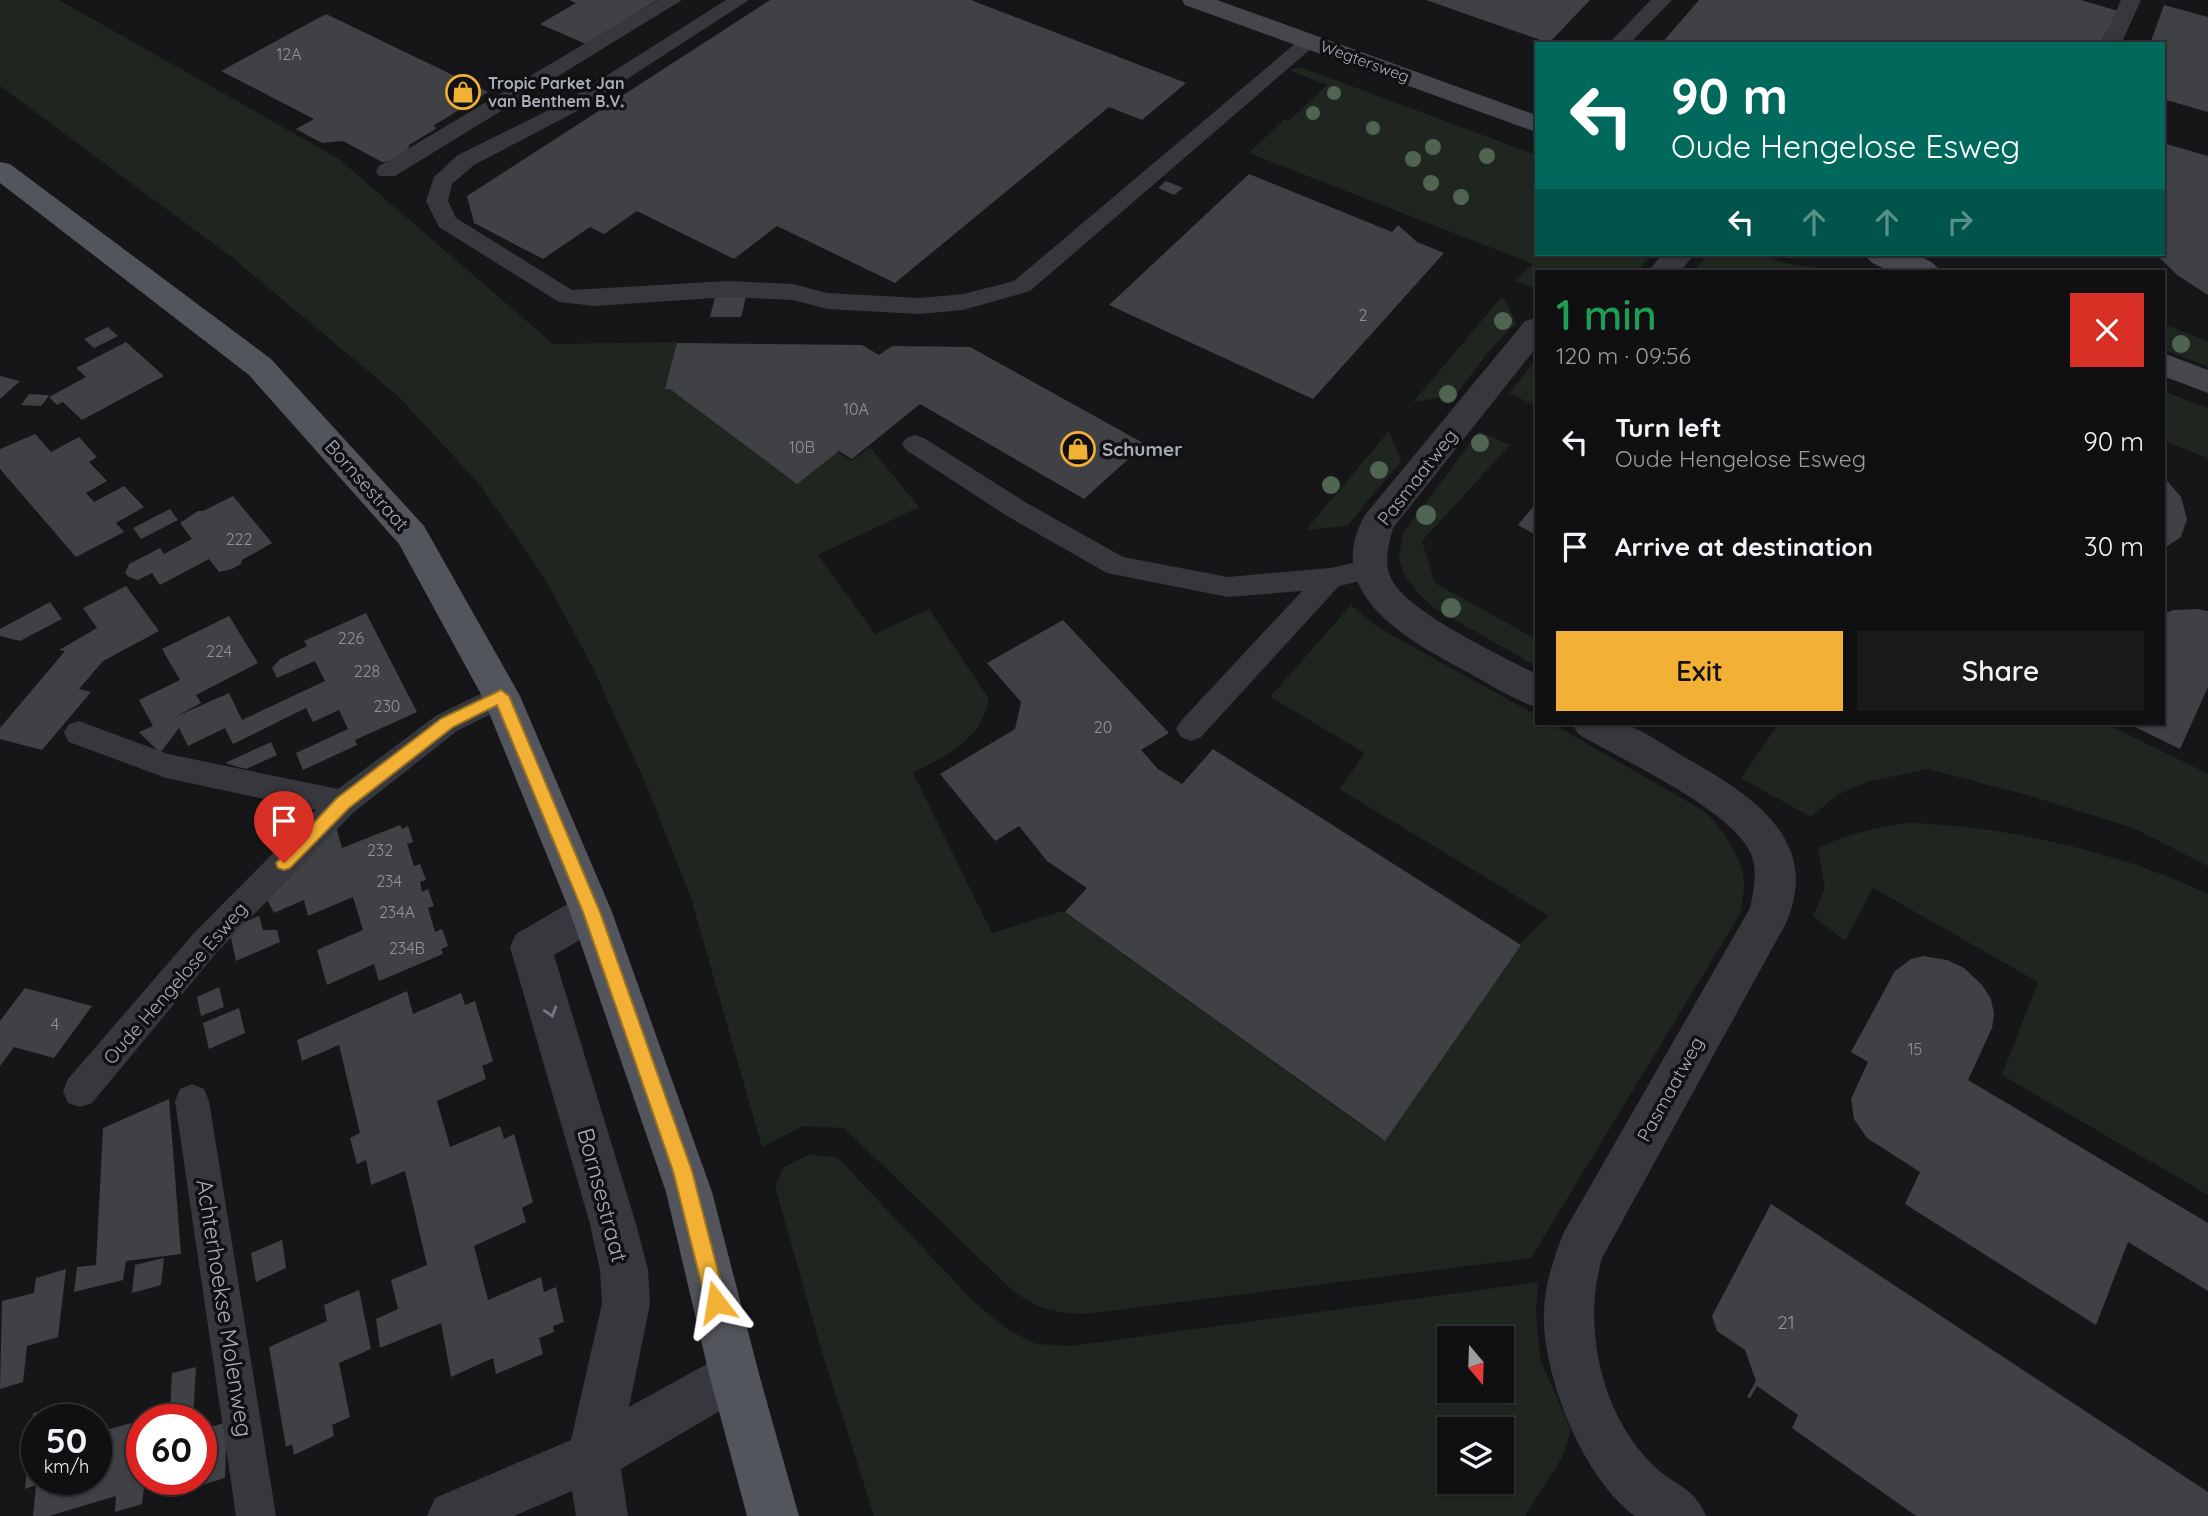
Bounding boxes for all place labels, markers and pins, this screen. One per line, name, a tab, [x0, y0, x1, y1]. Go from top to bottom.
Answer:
shop icon: Tropic Parket Jan van Benthem B.V.	[444, 73, 482, 111]
place label: Tropic Parket Jan van Benthem B.V.	[488, 73, 624, 111]
shop icon: Schumer	[1059, 430, 1097, 468]
place label: Schumer	[1102, 437, 1182, 461]
pin	[254, 791, 314, 863]

